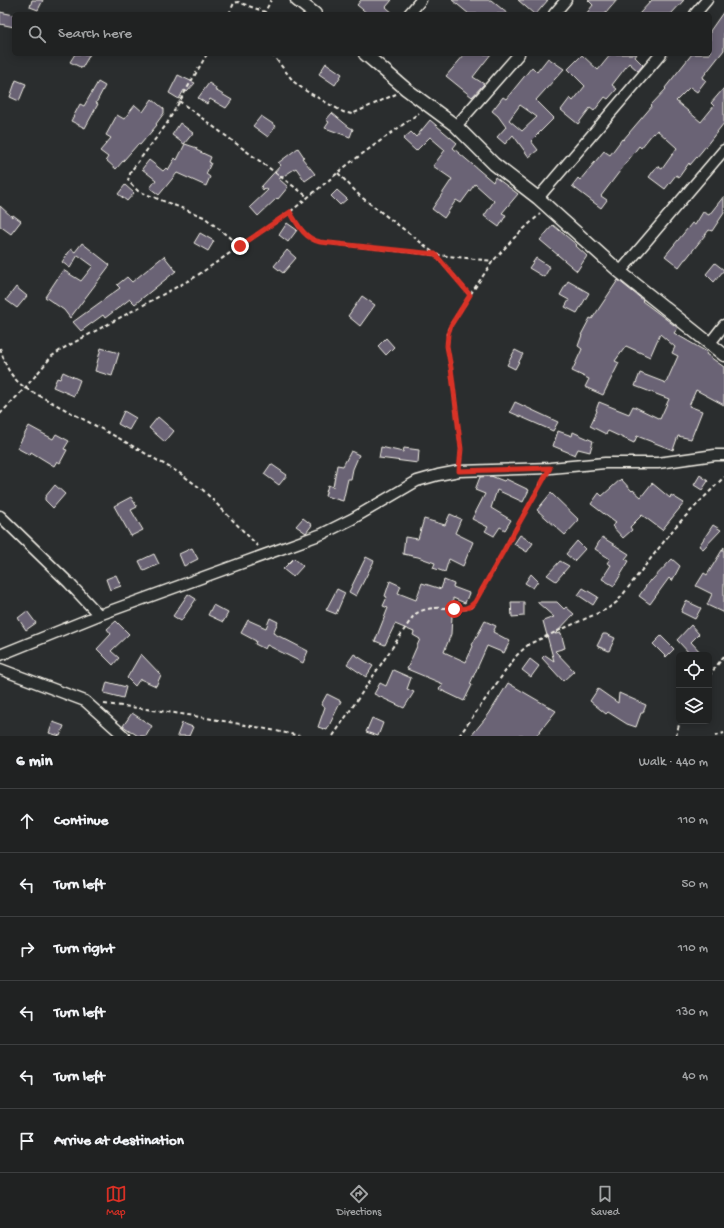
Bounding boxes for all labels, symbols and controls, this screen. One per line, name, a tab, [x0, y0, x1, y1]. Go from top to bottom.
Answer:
search box	[12, 12, 712, 56]
icon: search	[26, 23, 48, 45]
text: Search here	[58, 25, 132, 43]
route end	[231, 237, 249, 255]
route start	[445, 600, 463, 618]
map controls	[676, 652, 712, 724]
button: locate	[676, 652, 712, 688]
button: layers	[676, 688, 712, 724]
text: 6 min	[16, 752, 52, 772]
text: Walk · 440 m	[639, 755, 708, 770]
icon: ahead	[16, 810, 38, 832]
text: Continue	[54, 812, 108, 830]
text: 110 m	[678, 813, 708, 828]
icon: left	[16, 874, 38, 896]
text: Turn left	[54, 876, 105, 894]
text: 50 m	[681, 877, 708, 892]
icon: right	[16, 938, 38, 960]
text: Turn right	[54, 940, 114, 958]
text: 110 m	[678, 941, 708, 956]
icon: left	[16, 1002, 38, 1024]
text: Turn left	[54, 1004, 105, 1022]
text: 130 m	[676, 1005, 708, 1020]
icon: left	[16, 1066, 38, 1088]
text: Turn left	[54, 1068, 105, 1086]
text: 40 m	[682, 1069, 708, 1084]
icon: arrive	[16, 1130, 38, 1152]
text: Arrive at destination	[54, 1132, 184, 1150]
tab: Map	[105, 1183, 127, 1219]
tab: Directions	[337, 1183, 381, 1219]
tab: Saved	[591, 1183, 619, 1219]

